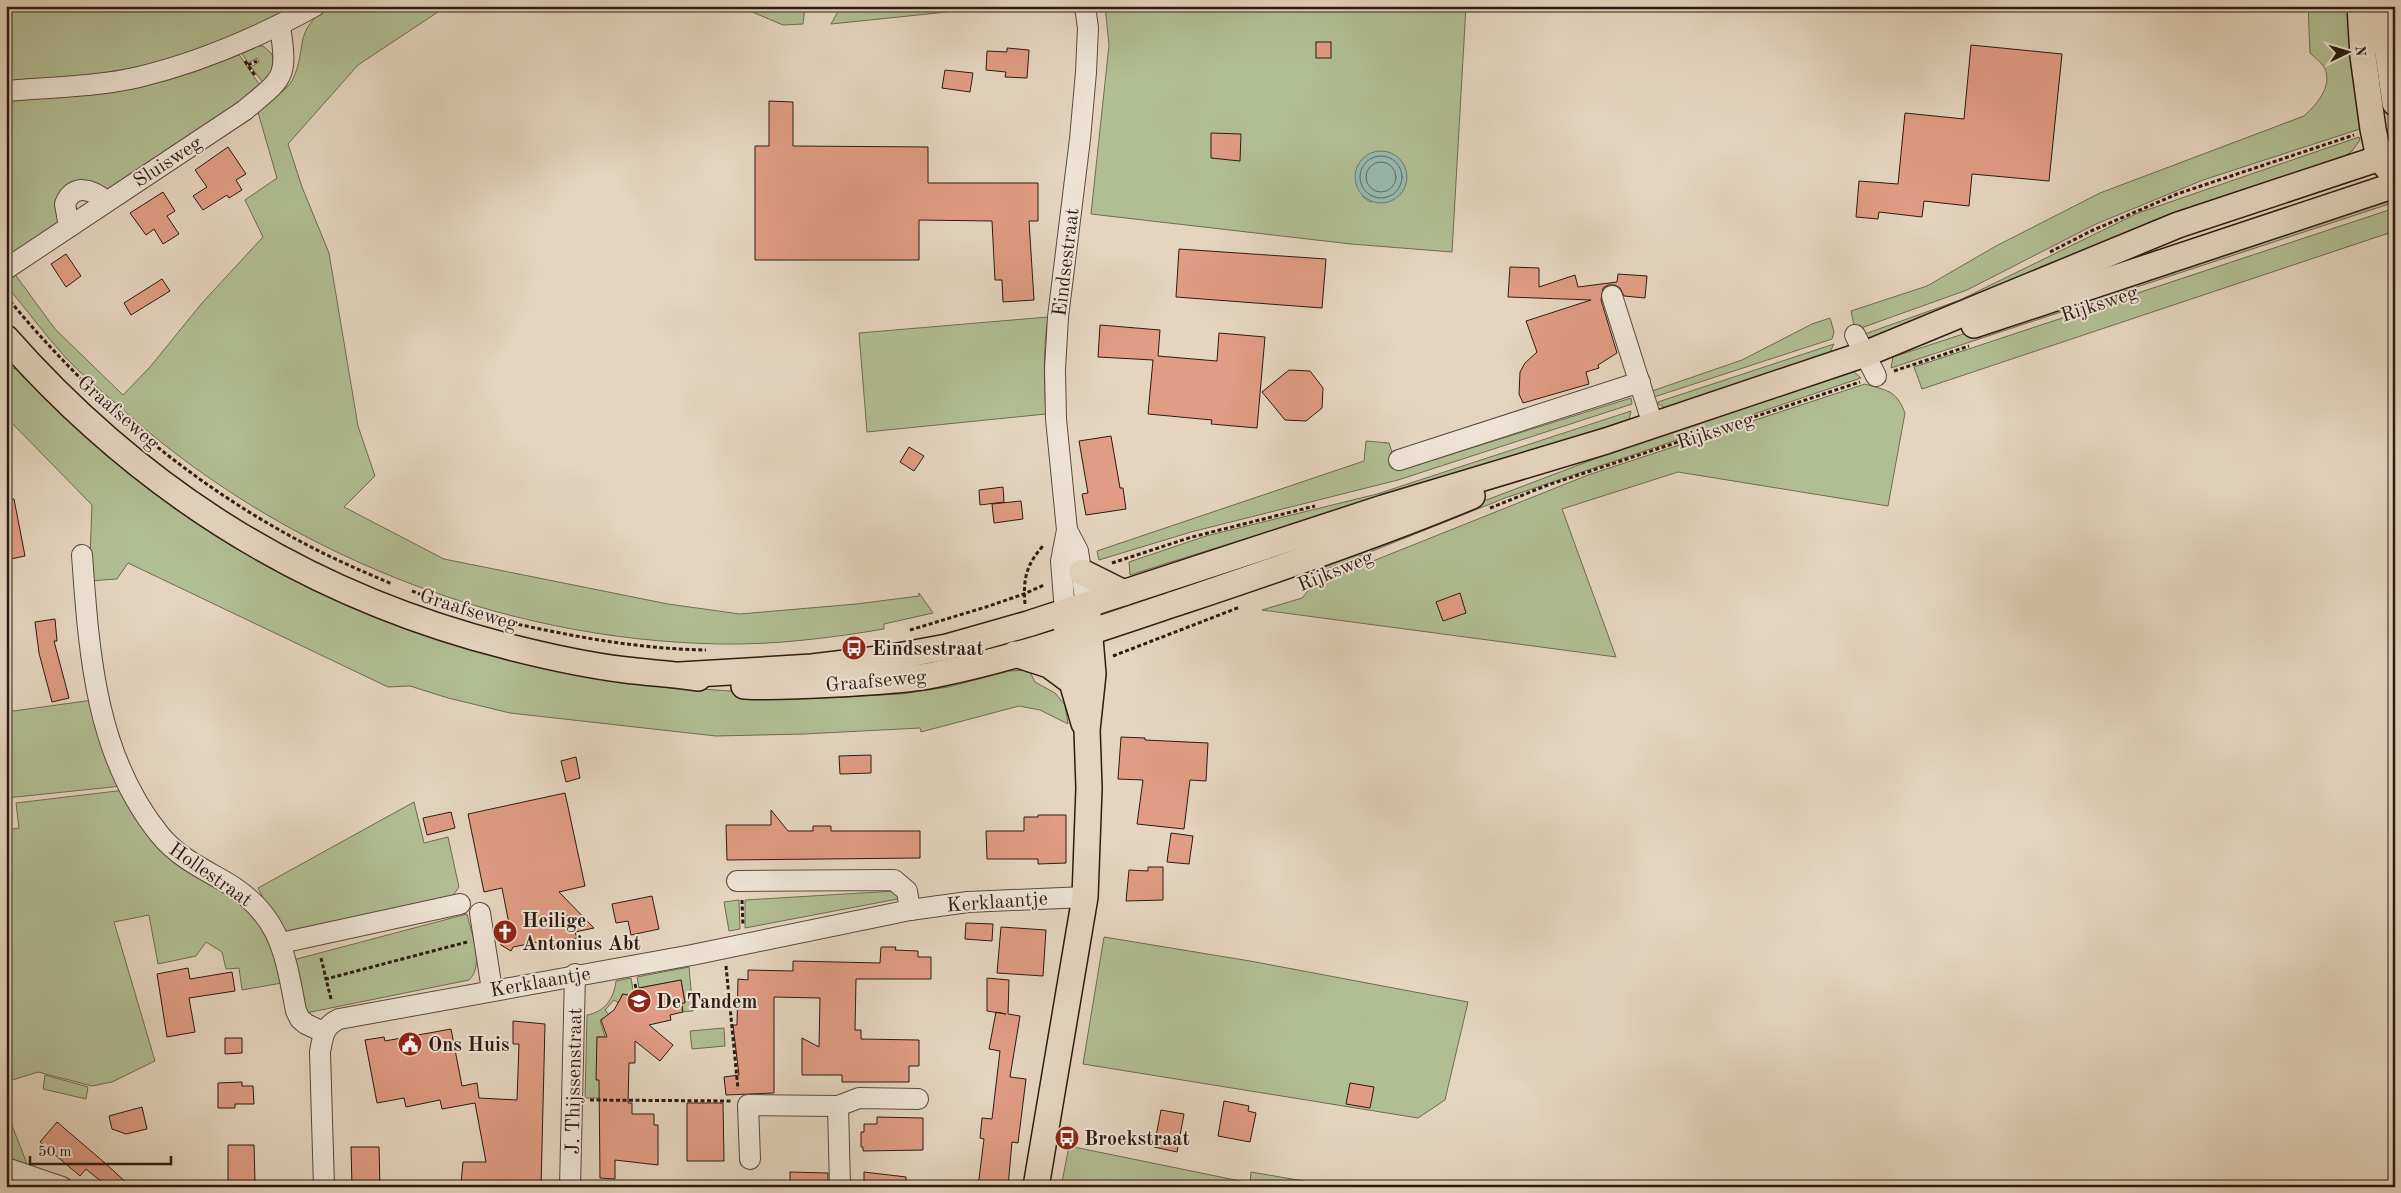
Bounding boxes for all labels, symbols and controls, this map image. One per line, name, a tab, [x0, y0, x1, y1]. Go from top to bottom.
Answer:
north arrow	[2324, 28, 2374, 78]
text: N	[2353, 45, 2367, 57]
street label: Sluisweg	[130, 133, 206, 192]
street label: Eindsestraat	[1050, 207, 1084, 318]
street label: Rijksweg	[2059, 283, 2141, 327]
street label: Graafseweg	[73, 373, 163, 454]
street label: Rijksweg	[1675, 410, 1757, 454]
street label: Rijksweg	[1295, 548, 1377, 596]
street label: Graafseweg	[417, 587, 520, 635]
bus stop icon: Eindsestraat	[841, 635, 867, 661]
place label: Eindsestraat	[872, 640, 984, 660]
street label: Graafseweg	[825, 668, 928, 696]
street label: Hollestraat	[165, 840, 255, 911]
street label: Kerklaantje	[946, 889, 1048, 917]
place label: Heilige Antonius Abt	[522, 912, 641, 955]
church icon: Heilige Antonius Abt	[492, 919, 518, 945]
street label: Kerklaantje	[489, 964, 592, 1002]
school or university icon: De Tandem	[626, 988, 652, 1014]
place label: De Tandem	[656, 993, 758, 1013]
street label: J. Thijssenstraat	[564, 1007, 586, 1155]
public building icon: Ons Huis	[397, 1031, 423, 1057]
place label: Ons Huis	[428, 1036, 510, 1056]
bus stop icon: Broekstraat	[1054, 1125, 1080, 1151]
place label: Broekstraat	[1084, 1130, 1190, 1150]
scale bar	[30, 1133, 171, 1165]
text: 50 m	[38, 1145, 72, 1160]

